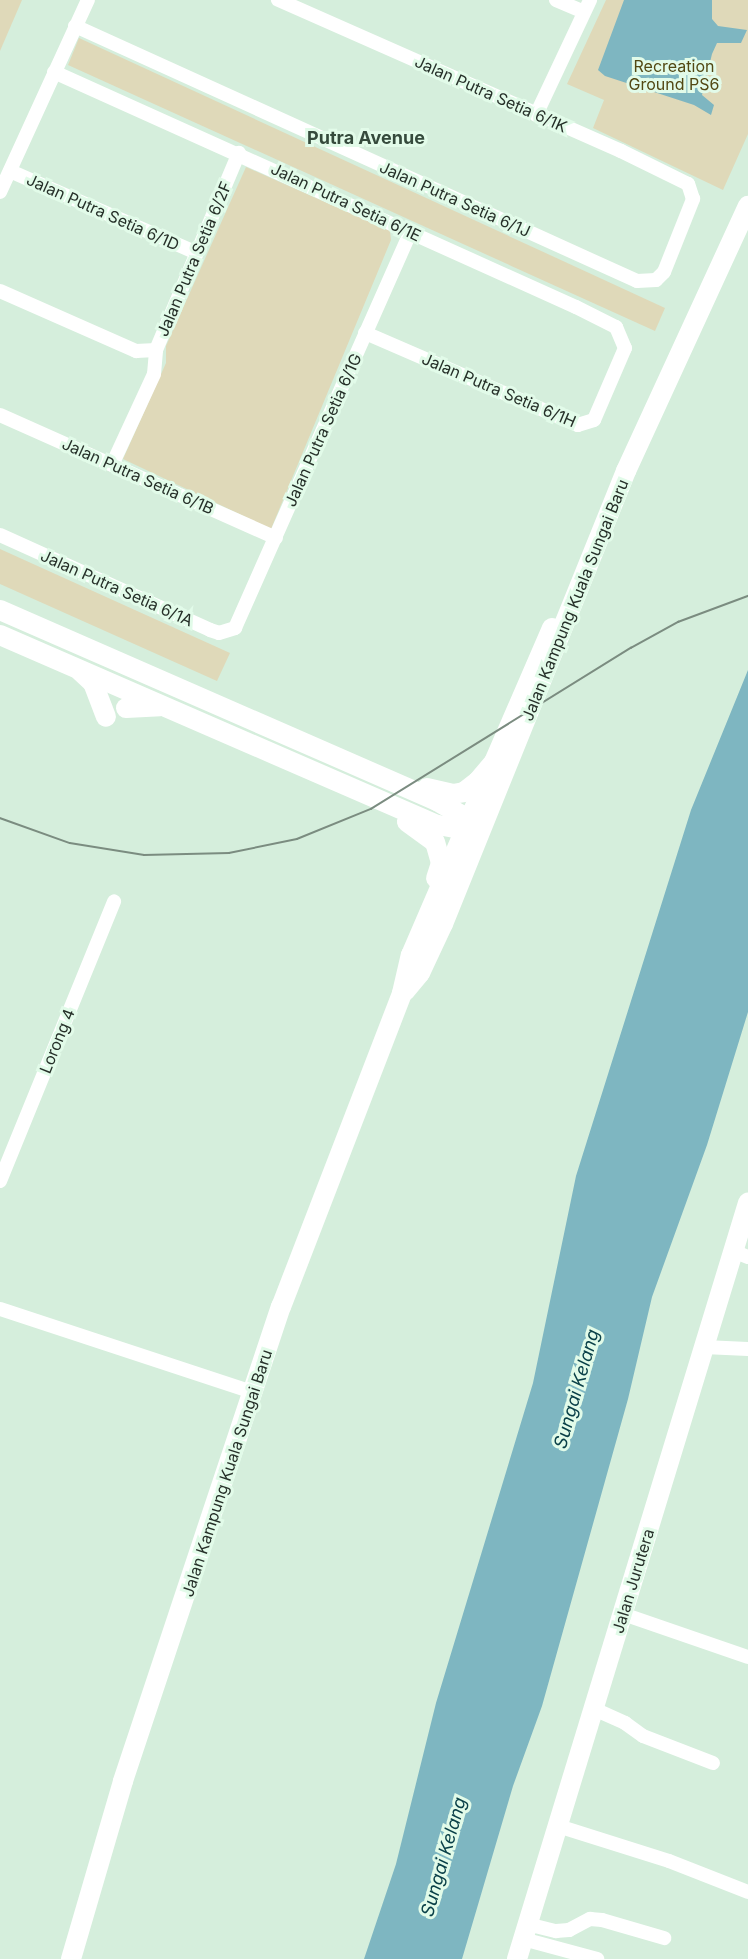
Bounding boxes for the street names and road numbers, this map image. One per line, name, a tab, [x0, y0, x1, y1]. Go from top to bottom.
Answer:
street label: Jalan Putra Setia 6/1K	[412, 52, 570, 136]
street label: Jalan Putra Setia 6/1J	[377, 157, 533, 241]
street label: Jalan Putra Setia 6/1E	[268, 159, 424, 245]
street label: Jalan Putra Setia 6/1D	[24, 170, 182, 254]
street label: Jalan Putra Setia 6/2F	[153, 179, 235, 339]
street label: Jalan Putra Setia 6/1H	[419, 349, 579, 431]
street label: Jalan Putra Setia 6/1G	[281, 350, 365, 510]
street label: Jalan Putra Setia 6/1B	[59, 434, 217, 518]
street label: Jalan Kampung Kuala Sungai Baru	[518, 476, 632, 724]
street label: Jalan Putra Setia 6/1A	[38, 546, 196, 630]
street label: Lorong 4	[35, 1006, 79, 1076]
street label: Jalan Kampung Kuala Sungai Baru	[178, 1347, 276, 1599]
street label: Jalan Jurutera	[608, 1526, 658, 1636]

